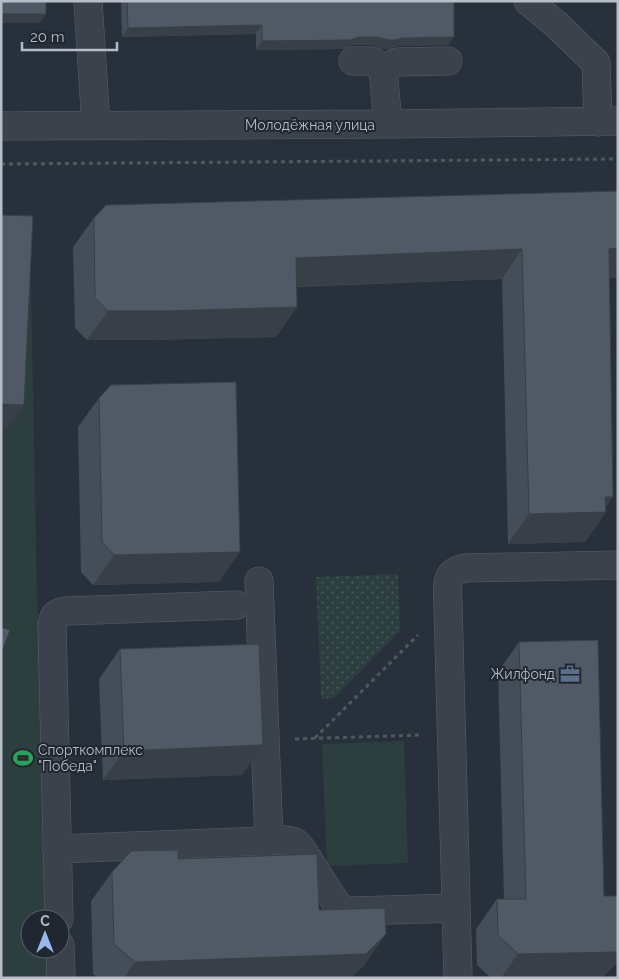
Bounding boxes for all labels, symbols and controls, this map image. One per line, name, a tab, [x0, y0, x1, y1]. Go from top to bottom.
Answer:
scale bar	[22, 20, 118, 52]
text: 20 m	[30, 28, 65, 46]
street label: Молодёжная улица	[245, 117, 375, 133]
office icon: Жилфонд	[559, 663, 581, 685]
place label: Жилфонд	[491, 666, 555, 682]
place label: Спорткомплекс "Победа"	[38, 742, 143, 774]
sports icon: Спорткомплекс "Победа"	[12, 747, 34, 769]
north arrow	[20, 909, 70, 959]
text: С	[40, 913, 50, 929]

